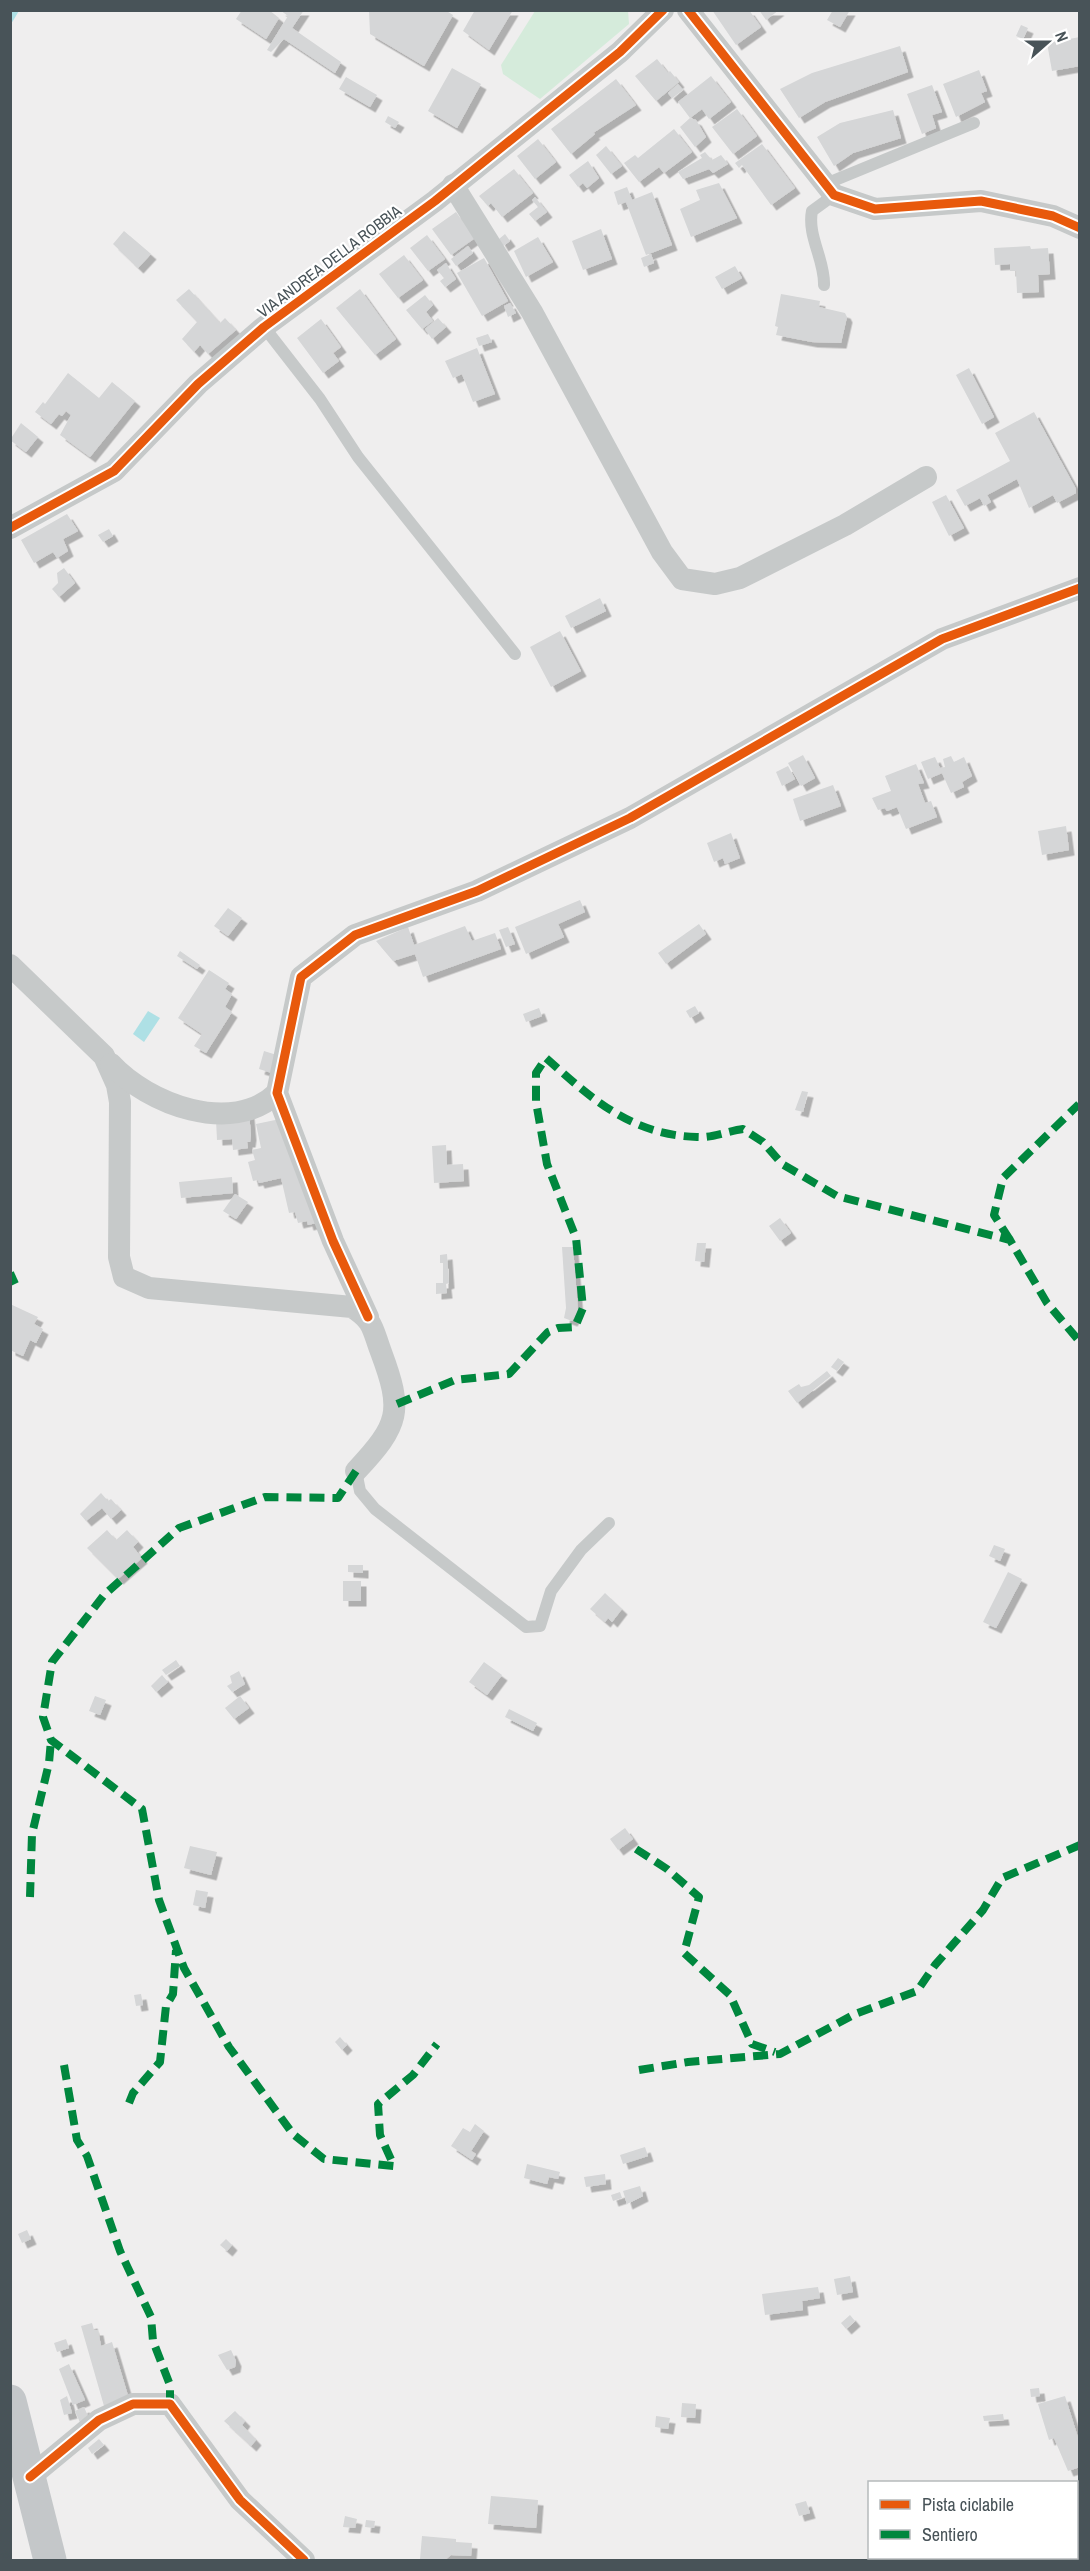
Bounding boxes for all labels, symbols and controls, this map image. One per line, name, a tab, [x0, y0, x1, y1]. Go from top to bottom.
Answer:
north arrow	[1018, 12, 1078, 72]
text: N	[1050, 28, 1074, 45]
street label: VIA ANDREA DELLA ROBBIA	[252, 199, 406, 322]
legend	[868, 2481, 1078, 2559]
text: Pista ciclabile	[922, 2492, 1014, 2517]
text: Sentiero	[922, 2522, 978, 2547]

